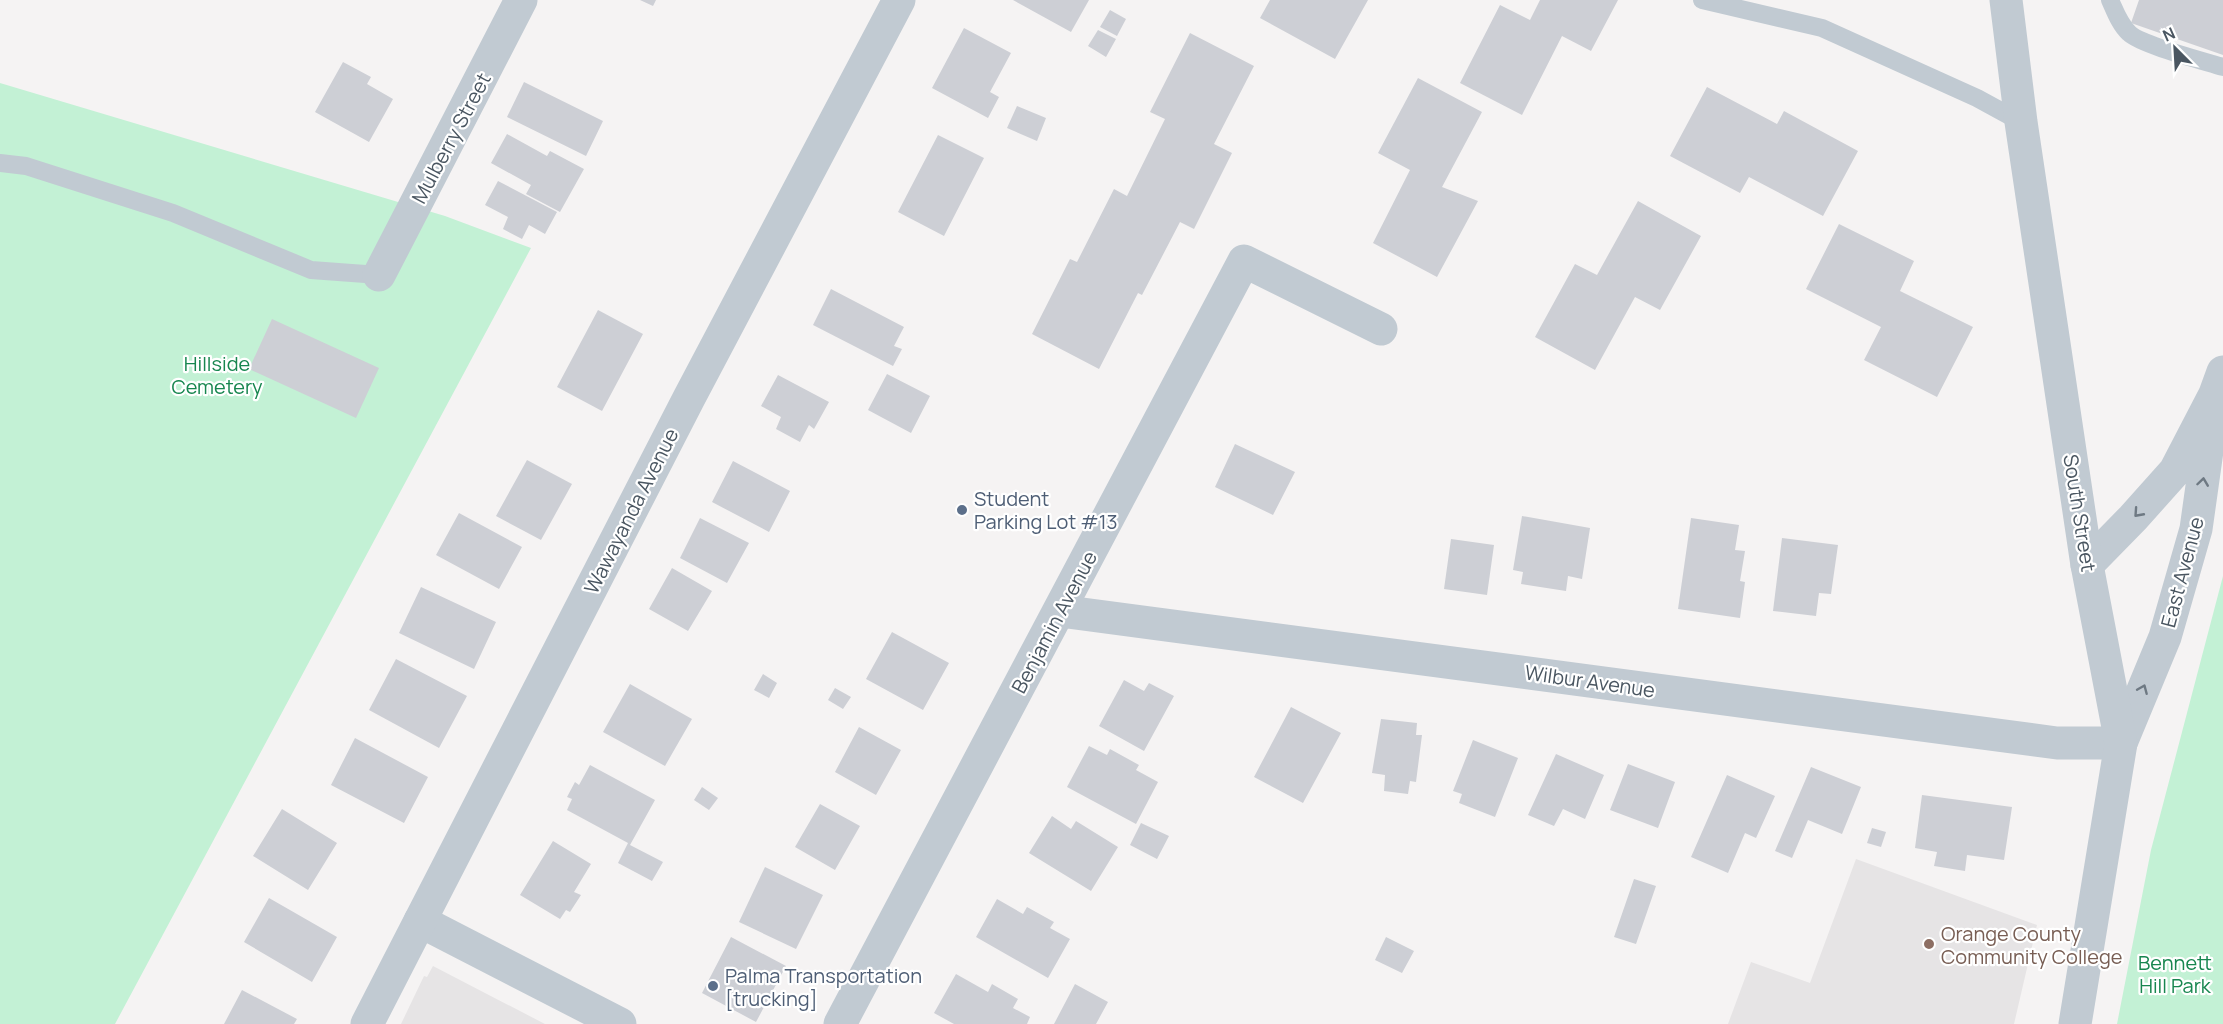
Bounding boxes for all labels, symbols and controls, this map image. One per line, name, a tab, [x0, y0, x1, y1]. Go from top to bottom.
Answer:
north arrow	[2145, 18, 2205, 78]
text: N	[2159, 22, 2179, 47]
street label: Mulberry Street	[405, 68, 497, 208]
park label: Hillside Cemetery	[171, 350, 263, 400]
street label: Wawayanda Avenue	[578, 424, 684, 598]
street label: South Street	[2057, 452, 2103, 574]
one-way arrow	[2196, 478, 2208, 487]
place label: Student Parking Lot #13	[974, 485, 1118, 535]
marker: Student Parking Lot #13	[955, 503, 969, 517]
one-way arrow	[2134, 506, 2145, 517]
street label: East Avenue	[2154, 514, 2210, 630]
street label: Benjamin Avenue	[1005, 546, 1103, 698]
street label: Wilbur Avenue	[1523, 659, 1657, 703]
one-way arrow	[2136, 684, 2148, 695]
place label: Orange County Community College	[1941, 920, 2122, 970]
marker: Orange County Community College	[1922, 937, 1936, 951]
park label: Bennett Hill Park	[2138, 949, 2212, 999]
place label: Palma Transportation [trucking]	[725, 962, 922, 1012]
marker: Palma Transportation [trucking]	[706, 979, 720, 993]

